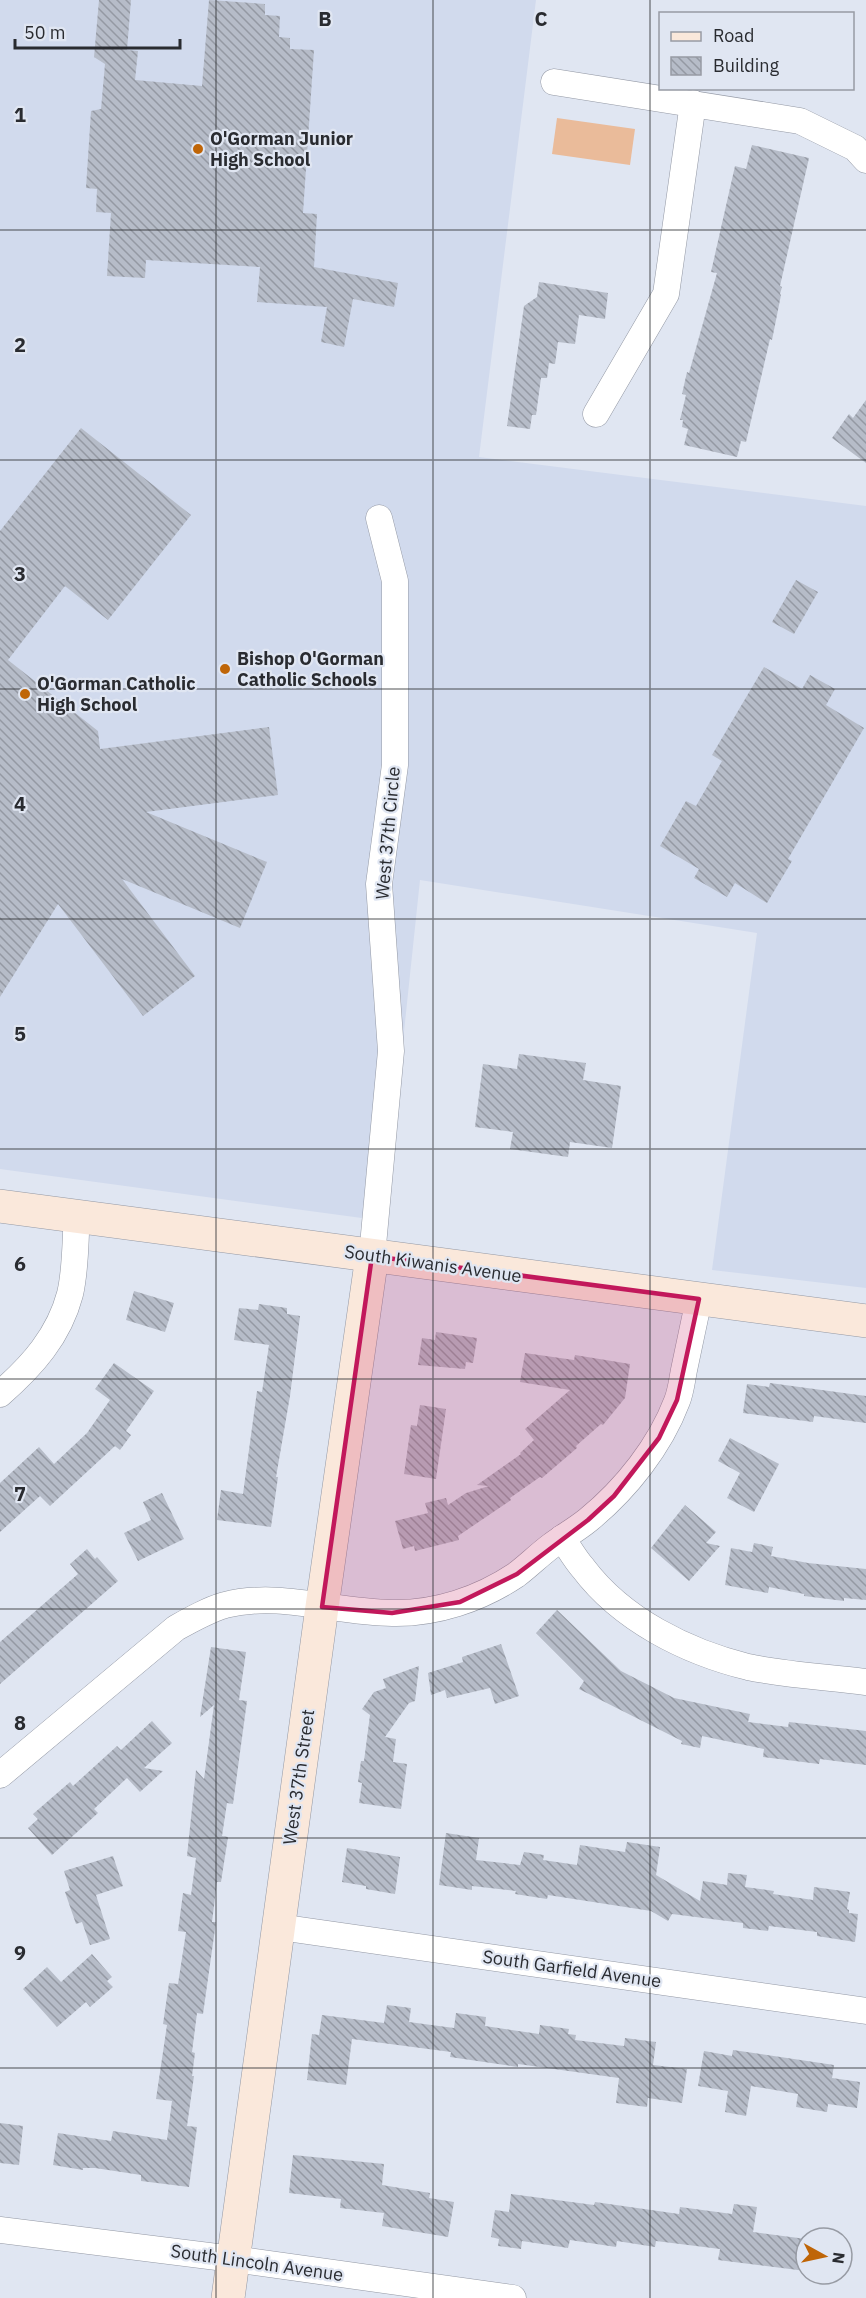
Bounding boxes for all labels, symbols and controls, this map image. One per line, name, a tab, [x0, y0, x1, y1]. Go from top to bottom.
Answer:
text: B	[318, 5, 332, 32]
text: C	[534, 5, 548, 32]
scale bar	[15, 12, 180, 50]
legend	[659, 12, 854, 90]
text: 50 m	[24, 21, 66, 44]
text: Road	[713, 24, 754, 47]
text: Building	[713, 54, 780, 77]
text: 1	[14, 101, 26, 128]
place label: O'Gorman Junior High School	[210, 127, 353, 171]
marker: O'Gorman Junior High School	[191, 142, 205, 156]
text: 2	[14, 331, 26, 358]
text: 3	[14, 560, 26, 587]
place label: Bishop O'Gorman Catholic Schools	[237, 647, 384, 691]
marker: Bishop O'Gorman Catholic Schools	[218, 662, 232, 676]
place label: O'Gorman Catholic High School	[37, 672, 196, 716]
marker: O'Gorman Catholic High School	[18, 687, 32, 701]
street label: West 37th Circle	[370, 765, 405, 900]
text: 4	[14, 790, 26, 817]
text: 5	[14, 1020, 26, 1047]
street label: South Kiwanis Avenue	[343, 1240, 523, 1287]
text: 6	[14, 1250, 26, 1277]
text: 7	[14, 1480, 26, 1507]
street label: West 37th Street	[278, 1708, 319, 1846]
text: 8	[14, 1709, 26, 1736]
text: 9	[14, 1939, 26, 1966]
street label: South Garfield Avenue	[481, 1945, 663, 1992]
north arrow	[794, 2226, 854, 2286]
street label: South Lincoln Avenue	[169, 2239, 345, 2286]
text: N	[828, 2251, 850, 2265]

